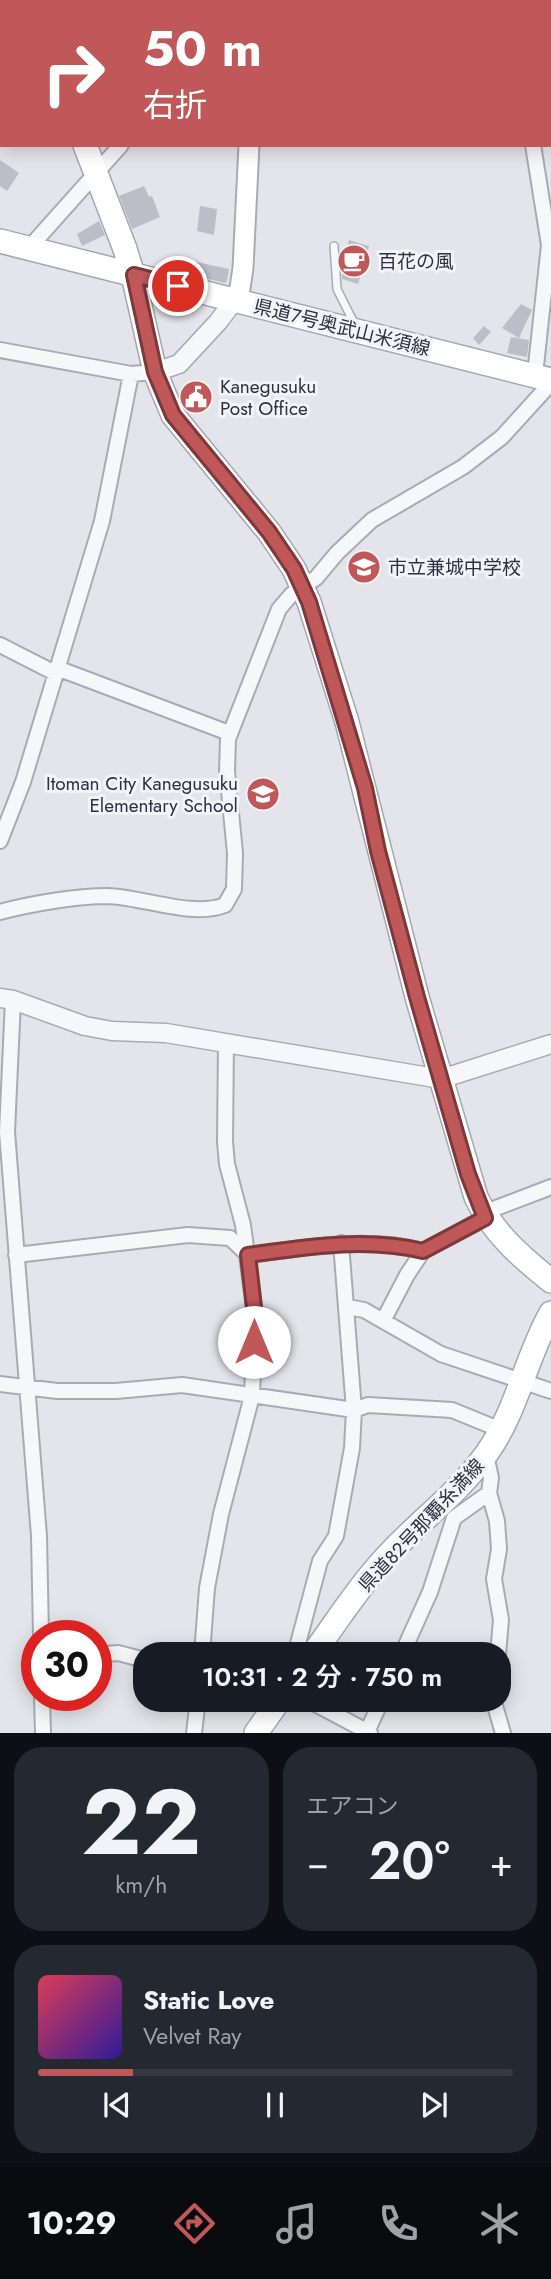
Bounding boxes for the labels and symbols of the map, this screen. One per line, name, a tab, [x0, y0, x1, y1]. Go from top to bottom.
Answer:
cafe icon: 百花の風	[335, 242, 373, 280]
place label: 百花の風	[378, 248, 454, 275]
pin	[148, 256, 208, 316]
street label: 県道7号奥武山米須線	[251, 292, 433, 362]
place label: Kanegusuku Post Office	[220, 373, 316, 422]
public building icon: Kanegusuku Post Office	[177, 378, 215, 416]
school or university icon: 市立兼城中学校	[345, 548, 383, 586]
place label: 市立兼城中学校	[388, 554, 521, 581]
place label: Itoman City Kanegusuku Elementary School	[46, 770, 238, 819]
school or university icon: Itoman City Kanegusuku Elementary School	[244, 775, 282, 813]
position arrow	[217, 1305, 291, 1379]
street label: 県道82号那覇糸満線	[352, 1453, 490, 1598]
speed limit sign: 30	[21, 1620, 112, 1711]

